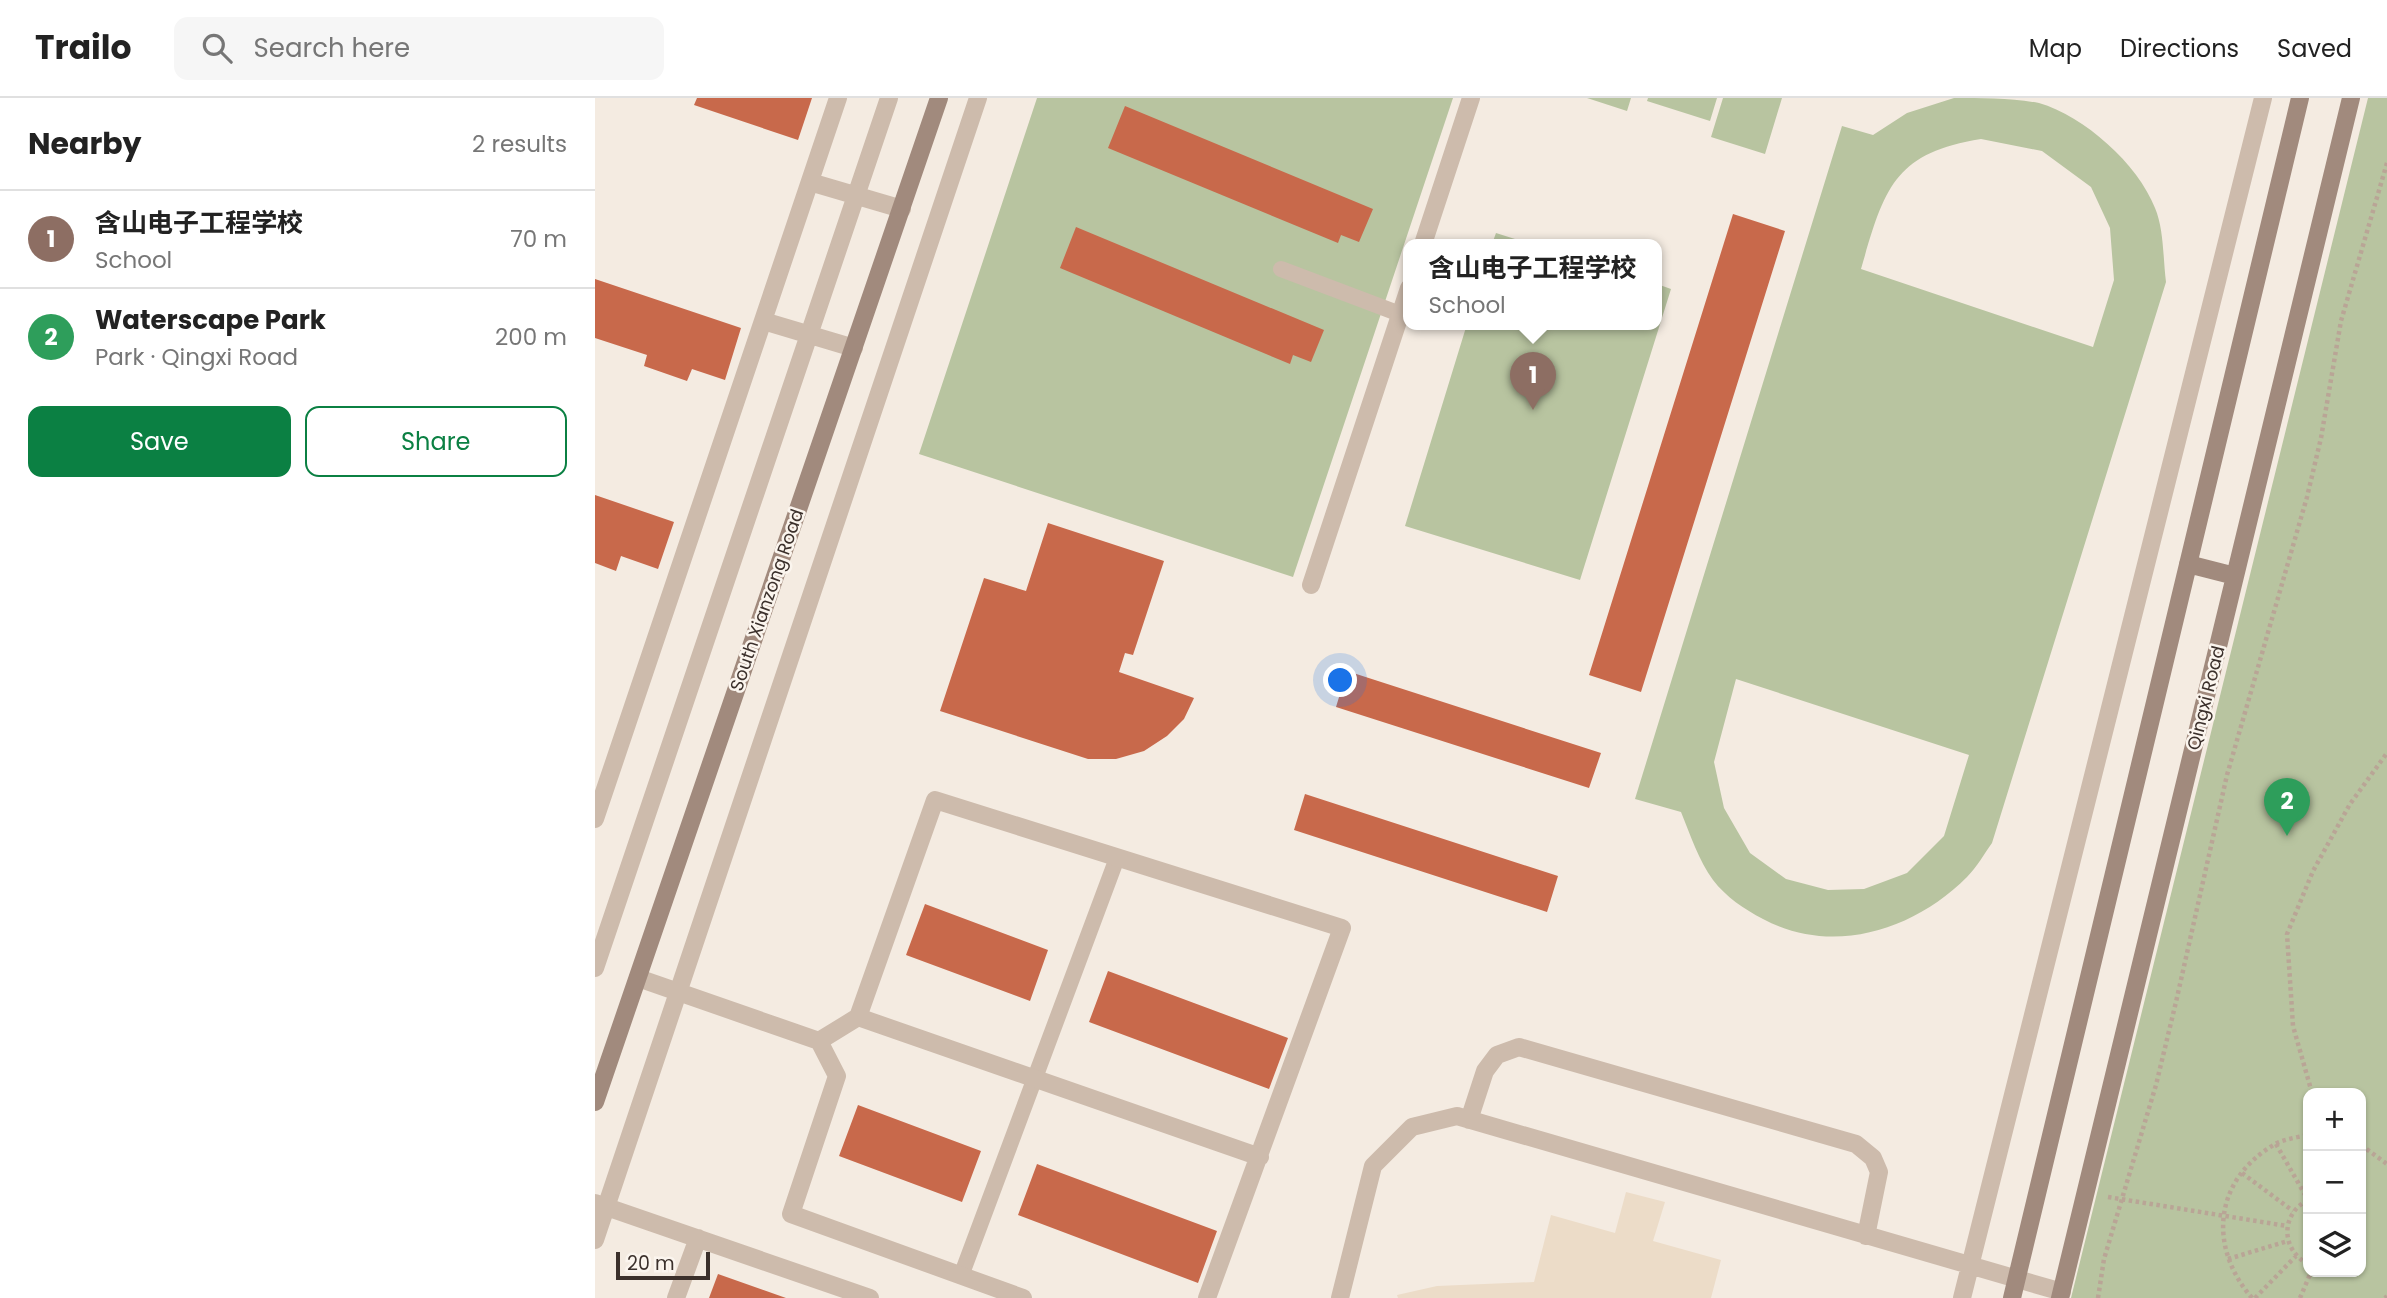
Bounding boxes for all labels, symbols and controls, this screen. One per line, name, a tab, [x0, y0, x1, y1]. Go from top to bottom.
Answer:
search box	[174, 17, 664, 80]
text: Trailo	[35, 24, 132, 71]
icon: search	[198, 29, 236, 67]
text: Search here	[254, 30, 410, 66]
text: Map	[2029, 32, 2082, 65]
text: Directions	[2120, 32, 2239, 65]
text: Saved	[2277, 32, 2352, 65]
text: Nearby	[28, 122, 142, 165]
text: 2 results	[472, 128, 567, 160]
text: 含山电子工程学校	[95, 205, 303, 241]
text: 1	[47, 223, 55, 255]
text: 70 m	[510, 223, 567, 255]
popup	[1403, 239, 1662, 330]
text: School	[95, 244, 172, 276]
text: 含山电子工程学校	[1428, 250, 1637, 286]
text: School	[1428, 289, 1506, 321]
text: Waterscape Park	[95, 302, 326, 338]
text: 2	[44, 321, 58, 353]
text: 200 m	[495, 321, 567, 353]
text: Park · Qingxi Road	[95, 341, 298, 373]
pin: 1	[1510, 352, 1556, 410]
button: Save	[28, 406, 291, 477]
button: Share	[305, 406, 567, 477]
street label: South Xianzong Road	[724, 506, 809, 694]
street label: Qingxi Road	[2180, 643, 2231, 753]
your location	[1323, 663, 1357, 697]
pin: 2	[2264, 778, 2310, 836]
map controls	[2303, 1088, 2366, 1277]
button: +	[2303, 1088, 2366, 1151]
button: −	[2303, 1151, 2366, 1214]
button: layers	[2303, 1214, 2366, 1277]
scale bar	[616, 1249, 711, 1281]
text: 20 m	[627, 1250, 675, 1277]

